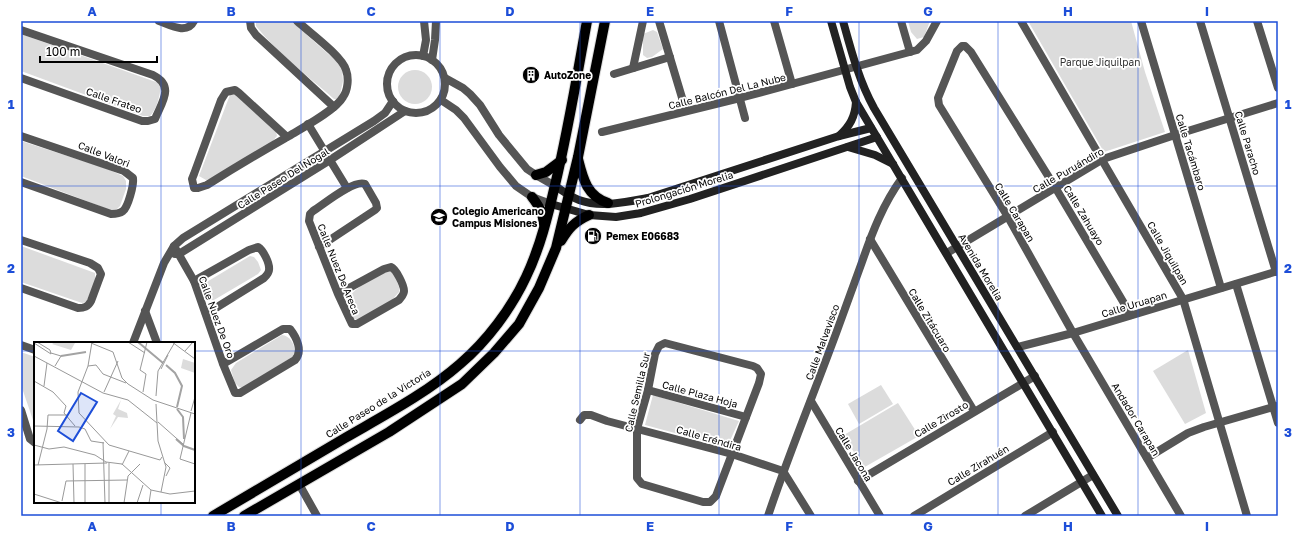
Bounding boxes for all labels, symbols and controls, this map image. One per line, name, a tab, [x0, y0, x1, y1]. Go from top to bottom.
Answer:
text: A	[87, 3, 97, 19]
text: B	[226, 3, 236, 19]
text: C	[366, 3, 376, 19]
text: D	[505, 3, 515, 19]
text: E	[646, 3, 654, 19]
text: F	[785, 3, 793, 19]
text: G	[923, 3, 933, 19]
text: H	[1063, 3, 1073, 19]
text: I	[1205, 3, 1209, 19]
scale bar	[40, 38, 157, 64]
text: 100 m	[46, 44, 80, 59]
park label: Parque Jiquilpan	[1060, 56, 1140, 68]
building icon: AutoZone	[521, 65, 541, 85]
place label: AutoZone	[544, 69, 591, 81]
street label: Calle Balcón Del La Nube	[667, 71, 787, 111]
street label: Calle Frateo	[85, 85, 143, 115]
text: 1	[8, 96, 15, 112]
text: 1	[1285, 96, 1292, 112]
street label: Calle Paracho	[1233, 110, 1263, 176]
street label: Calle Tacámbaro	[1174, 112, 1208, 192]
street label: Calle Valori	[76, 139, 132, 169]
street label: Calle Paseo Del Nogal	[235, 145, 331, 211]
street label: Calle Puruándiro	[1030, 145, 1106, 195]
street label: Prolongación Morelia	[634, 168, 734, 210]
street label: Calle Carapan	[993, 180, 1037, 244]
street label: Calle Zahuayo	[1061, 183, 1107, 247]
place label: Colegio Americano Campus Misiones	[452, 205, 544, 229]
school or university icon: Colegio Americano Campus Misiones	[429, 207, 449, 227]
street label: Calle Jiquilpan	[1145, 219, 1191, 287]
street label: Calle Nuez De Areca	[315, 222, 363, 316]
fuel station icon: Pemex E06683	[583, 226, 603, 246]
place label: Pemex E06683	[606, 230, 679, 242]
street label: Avenida Morelia	[956, 231, 1006, 303]
text: 2	[7, 260, 15, 276]
text: 2	[1284, 260, 1292, 276]
street label: Calle Nuez De Oro	[197, 274, 237, 360]
street label: Calle Zitácuaro	[906, 286, 954, 354]
street label: Calle Uruapan	[1100, 288, 1168, 320]
street label: Calle Malvavisco	[803, 302, 841, 382]
inset map	[34, 342, 195, 503]
street label: Calle Semilla Sur	[622, 351, 652, 433]
street label: Calle Paseo de la Victoria	[323, 366, 433, 440]
street label: Calle Plaza Hoja	[661, 378, 739, 410]
street label: Andador Carapan	[1109, 380, 1163, 458]
street label: Calle Zirosto	[912, 398, 970, 440]
street label: Calle Eréndira	[675, 423, 743, 453]
text: 3	[7, 424, 15, 440]
text: 3	[1284, 424, 1292, 440]
street label: Calle Jacona	[833, 425, 875, 483]
street label: Calle Zirahuén	[945, 442, 1011, 488]
text: A	[87, 518, 97, 534]
text: B	[226, 518, 236, 534]
text: C	[366, 518, 376, 534]
text: D	[505, 518, 515, 534]
text: E	[646, 518, 654, 534]
text: F	[785, 518, 793, 534]
text: G	[923, 518, 933, 534]
text: H	[1063, 518, 1073, 534]
text: I	[1205, 518, 1209, 534]

